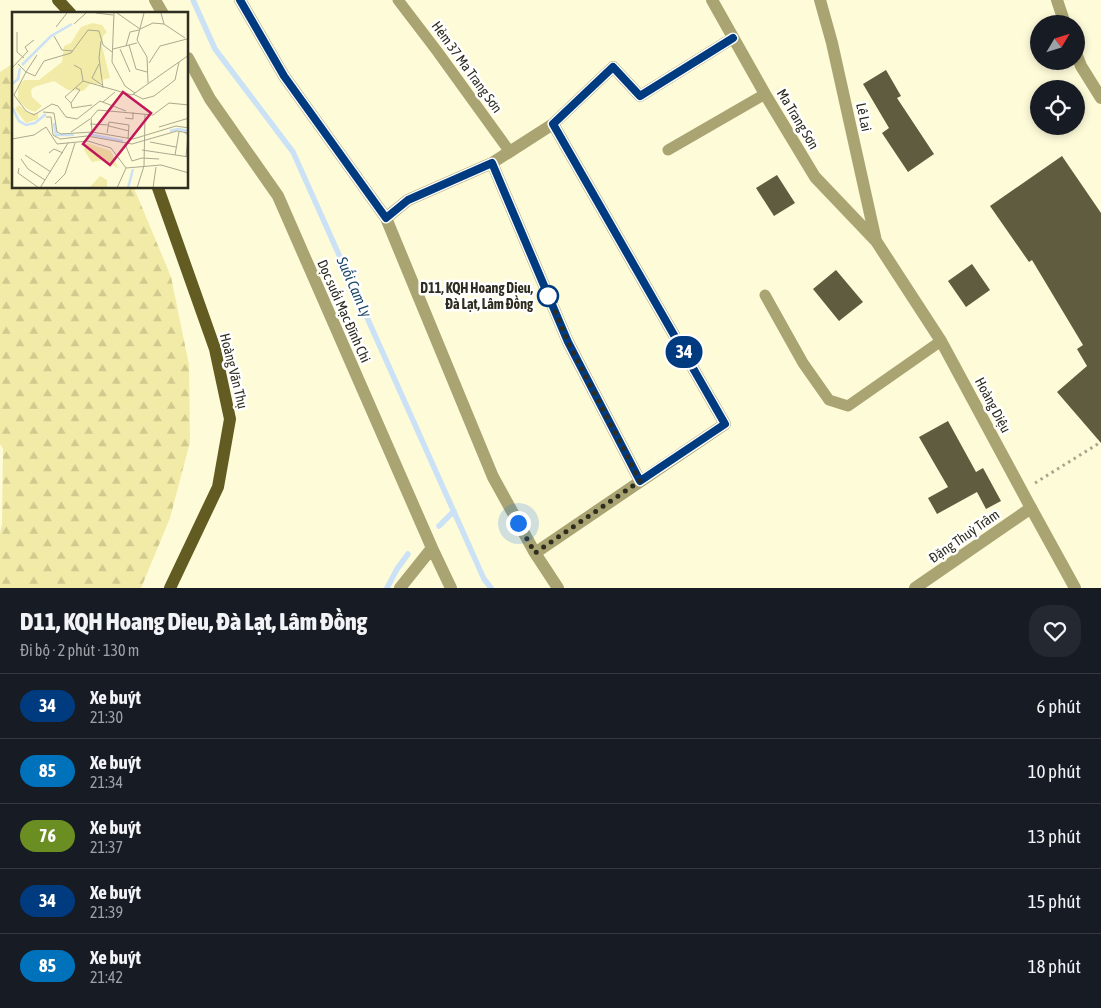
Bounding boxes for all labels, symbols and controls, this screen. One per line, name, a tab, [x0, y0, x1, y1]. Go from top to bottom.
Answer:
inset map	[12, 12, 189, 189]
north arrow	[1030, 15, 1085, 70]
map controls	[1030, 15, 1085, 135]
street label: Hẻm 37 Ma Trang Sơn	[428, 18, 506, 116]
button: locate	[1030, 80, 1085, 135]
street label: Ma Trang Sơn	[774, 86, 822, 152]
street label: Lê Lai	[853, 101, 875, 133]
water label: Suối Cam Ly	[333, 253, 376, 320]
street label: Dọc suối Mạc Đĩnh Chi	[314, 257, 375, 365]
place label: D11, KQH Hoang Dieu, Đà Lạt, Lâm Đồng	[420, 280, 534, 312]
marker: D11, KQH Hoang Dieu, Đà Lạt, Lâm Đồng	[537, 285, 559, 307]
street label: Hoàng Văn Thụ	[217, 332, 251, 410]
line badge: 34	[662, 336, 706, 368]
text: 34	[676, 341, 692, 362]
street label: Hoàng Diệu	[972, 375, 1014, 435]
street label: Đặng Thuỳ Trâm	[926, 506, 1002, 566]
your location	[506, 511, 531, 536]
button: heart	[1029, 605, 1081, 657]
text: D11, KQH Hoang Dieu, Đà Lạt, Lâm Đồng	[20, 608, 367, 635]
text: Đi bộ · 2 phút · 130 m	[20, 641, 139, 659]
text: Xe buýt	[90, 686, 141, 708]
text: 34	[39, 695, 56, 716]
text: 6 phút	[1037, 695, 1081, 717]
text: 21:30	[90, 708, 123, 726]
text: Xe buýt	[90, 751, 141, 773]
text: 85	[39, 760, 56, 781]
text: 10 phút	[1028, 760, 1081, 782]
text: 21:34	[90, 773, 123, 791]
text: Xe buýt	[90, 816, 141, 838]
text: 76	[39, 825, 56, 846]
text: 13 phút	[1028, 825, 1081, 847]
text: 21:37	[90, 838, 123, 856]
text: Xe buýt	[90, 881, 141, 903]
text: 34	[39, 890, 56, 911]
text: 15 phút	[1028, 890, 1081, 912]
text: 21:39	[90, 903, 123, 921]
text: Xe buýt	[90, 946, 141, 968]
text: 85	[39, 955, 56, 976]
text: 18 phút	[1028, 955, 1081, 977]
text: 21:42	[90, 968, 123, 986]

